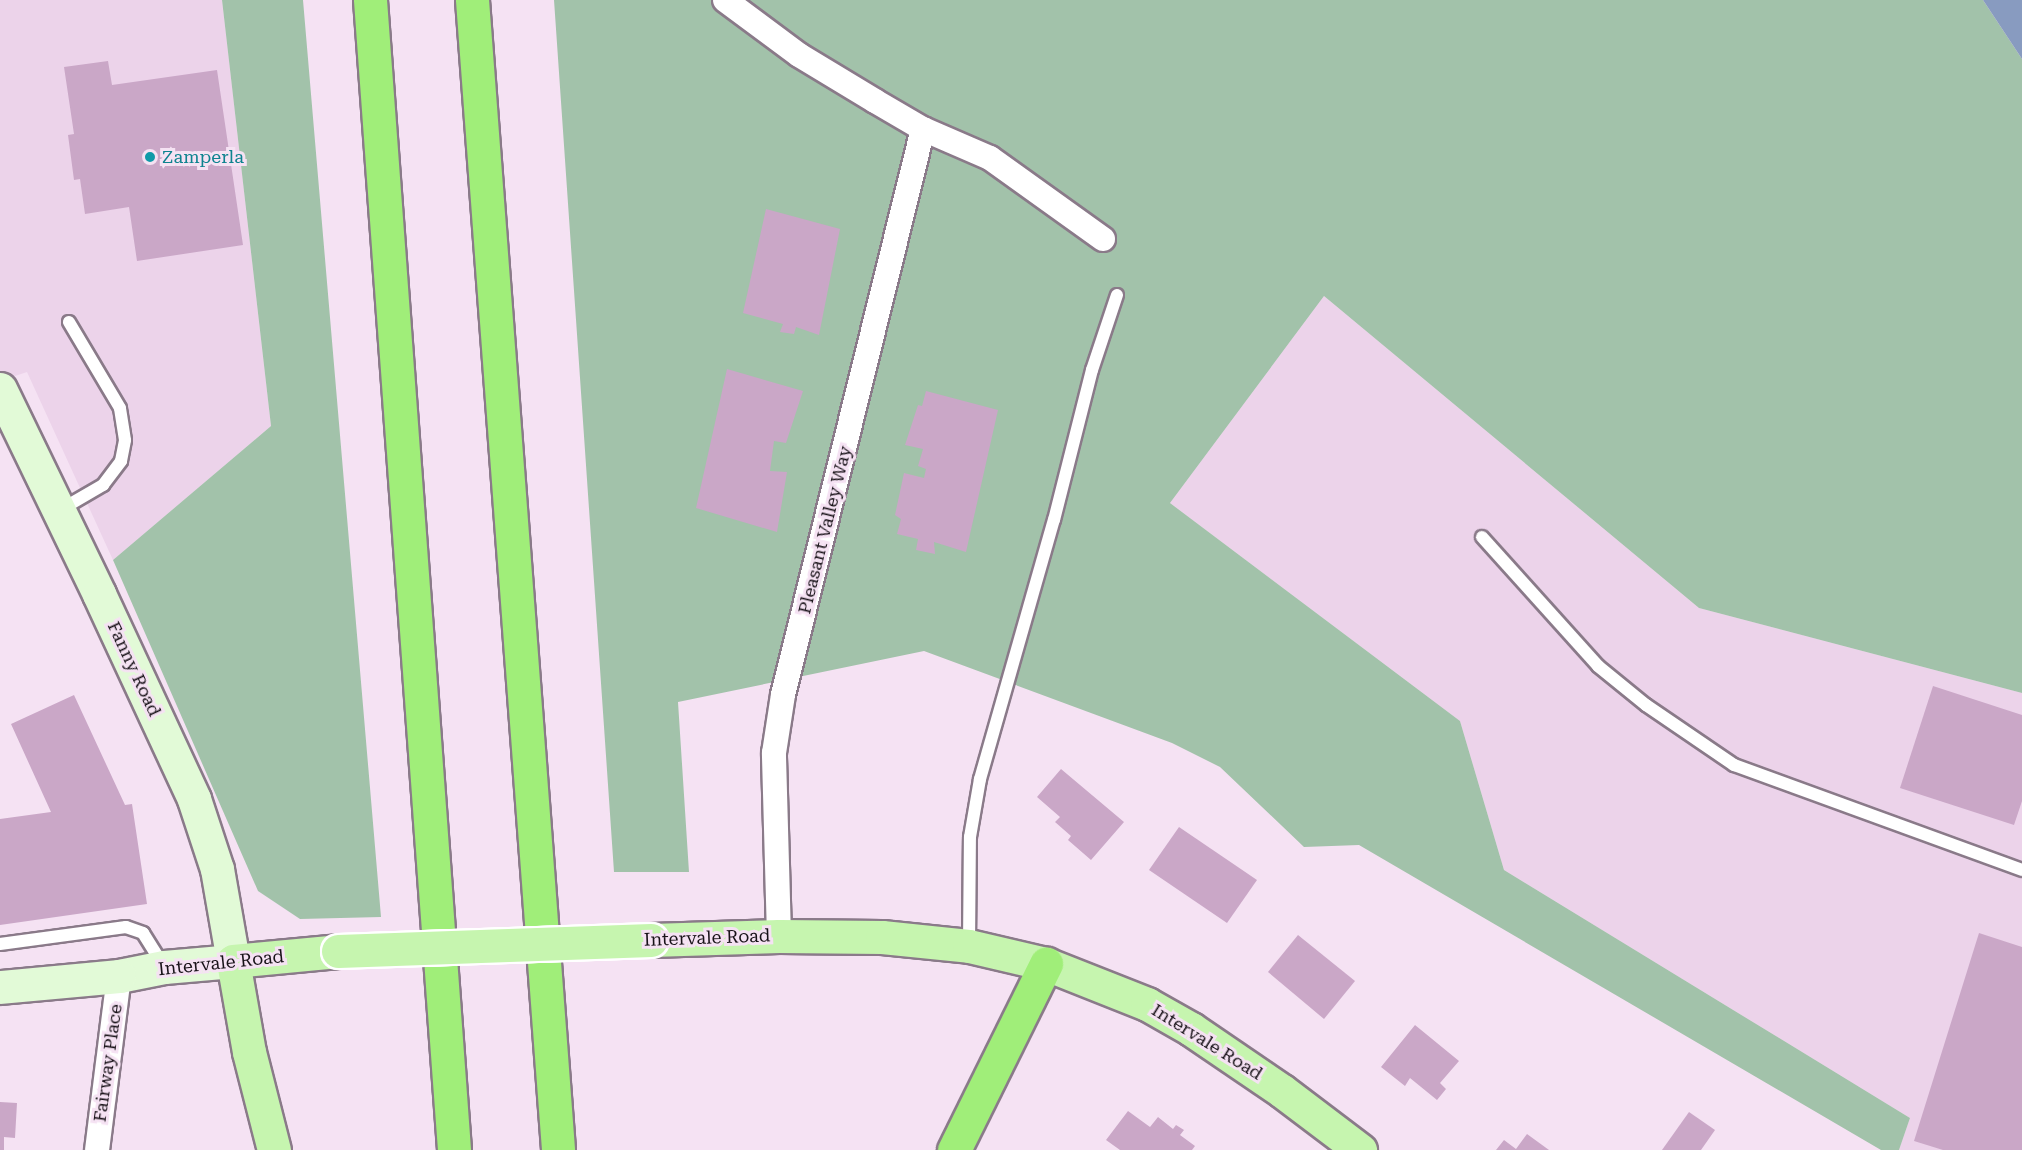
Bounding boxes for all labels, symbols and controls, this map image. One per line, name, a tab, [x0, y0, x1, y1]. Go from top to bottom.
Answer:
place label: Zamperla	[162, 146, 244, 168]
marker: Zamperla	[143, 150, 157, 164]
street label: Pleasant Valley Way	[794, 444, 856, 616]
street label: Fanny Road	[103, 618, 165, 720]
street label: Intervale Road	[643, 925, 771, 951]
street label: Intervale Road	[157, 946, 285, 980]
street label: Intervale Road	[1148, 999, 1266, 1085]
street label: Fairway Place	[89, 1003, 127, 1123]

